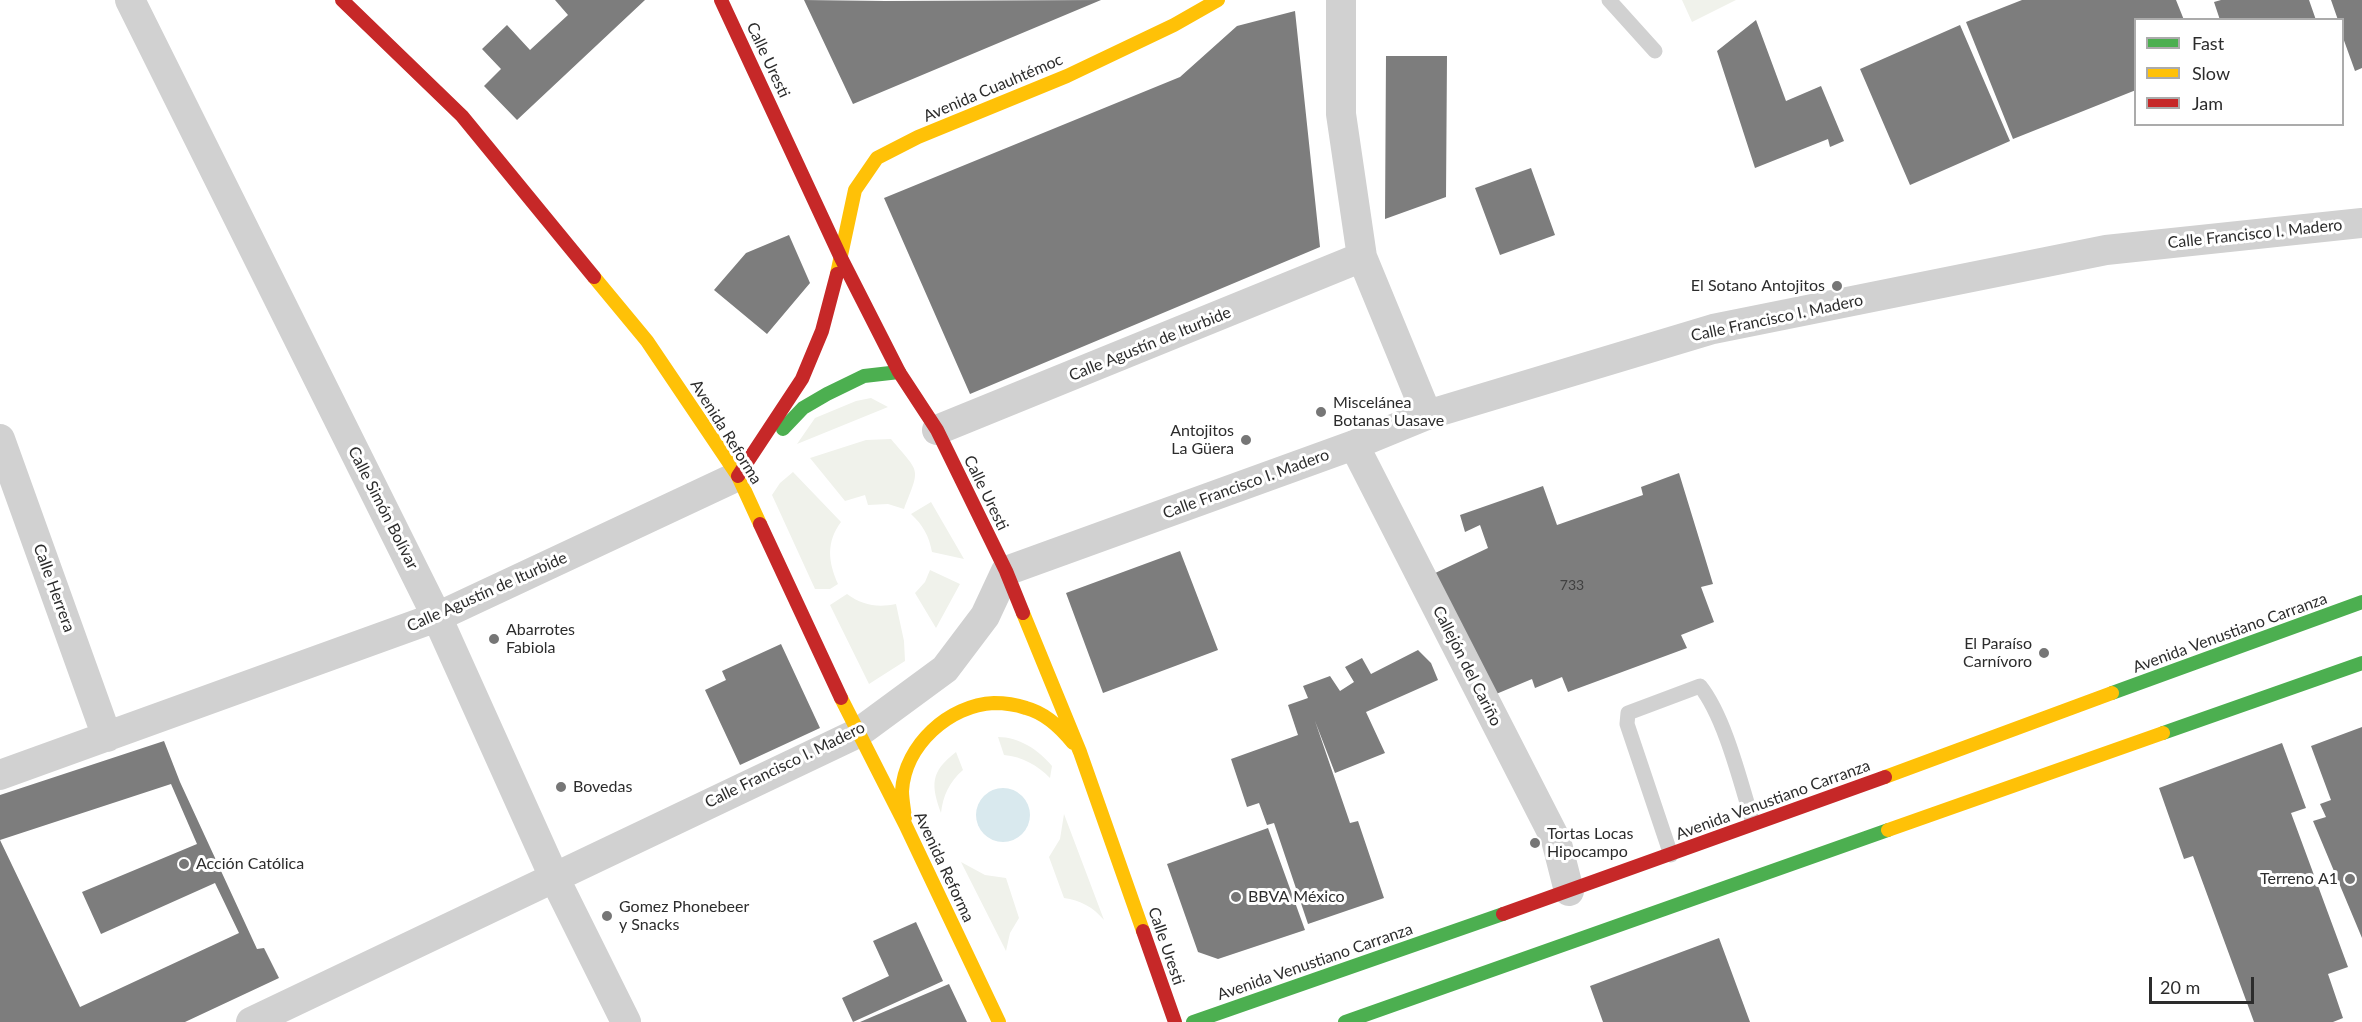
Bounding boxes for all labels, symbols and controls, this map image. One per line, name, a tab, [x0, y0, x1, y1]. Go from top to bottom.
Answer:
legend	[2134, 18, 2344, 126]
street label: Calle Uresti	[742, 19, 794, 101]
text: Fast	[2192, 32, 2224, 54]
street label: Avenida Cuauhtémoc	[920, 50, 1066, 126]
text: Slow	[2192, 62, 2230, 84]
text: Jam	[2192, 92, 2223, 114]
street label: Calle Francisco I. Madero	[2167, 215, 2343, 253]
place label: El Sotano Antojitos	[1691, 276, 1825, 296]
marker: El Sotano Antojitos	[1830, 279, 1844, 293]
street label: Calle Francisco I. Madero	[1689, 290, 1865, 346]
street label: Calle Agustín de Iturbide	[1066, 303, 1234, 385]
street label: Avenida Reforma	[686, 376, 766, 488]
place label: Miscelánea Botanas Uasave	[1333, 393, 1444, 431]
marker: Miscelánea Botanas Uasave	[1314, 405, 1328, 419]
place label: Antojitos La Güera	[1170, 421, 1234, 459]
marker: Antojitos La Güera	[1239, 433, 1253, 447]
street label: Calle Simón Bolívar	[344, 443, 422, 573]
street label: Calle Francisco I. Madero	[1160, 445, 1332, 523]
street label: Calle Uresti	[960, 452, 1012, 534]
street label: Calle Herrera	[29, 541, 79, 635]
street label: Calle Agustín de Iturbide	[404, 548, 570, 636]
house number: 733	[1560, 577, 1584, 593]
street label: Avenida Venustiano Carranza	[2130, 589, 2330, 677]
street label: Callejón del Cariño	[1428, 603, 1506, 729]
place label: Abarrotes Fabiola	[506, 620, 575, 658]
marker: Abarrotes Fabiola	[487, 632, 501, 646]
place label: El Paraíso Carnívoro	[1963, 634, 2032, 672]
marker: El Paraíso Carnívoro	[2037, 646, 2051, 660]
street label: Calle Francisco I. Madero	[702, 718, 868, 812]
street label: Avenida Venustiano Carranza	[1673, 756, 1873, 844]
place label: Bovedas	[573, 777, 632, 797]
marker: Bovedas	[554, 780, 568, 794]
street label: Avenida Reforma	[910, 809, 978, 925]
place label: Tortas Locas Hipocampo	[1547, 824, 1633, 862]
marker: Tortas Locas Hipocampo	[1528, 836, 1542, 850]
place label: Acción Católica	[196, 854, 304, 874]
marker: Acción Católica	[177, 857, 191, 871]
place label: Terreno A1	[2260, 869, 2338, 889]
marker: Terreno A1	[2343, 872, 2357, 886]
place label: BBVA México	[1248, 887, 1345, 907]
marker: BBVA México	[1229, 890, 1243, 904]
place label: Gomez Phonebeer y Snacks	[619, 897, 749, 935]
street label: Calle Uresti	[1144, 905, 1188, 987]
marker: Gomez Phonebeer y Snacks	[600, 909, 614, 923]
street label: Avenida Venustiano Carranza	[1215, 919, 1415, 1005]
scale bar	[2152, 965, 2257, 1003]
text: 20 m	[2160, 976, 2200, 998]

